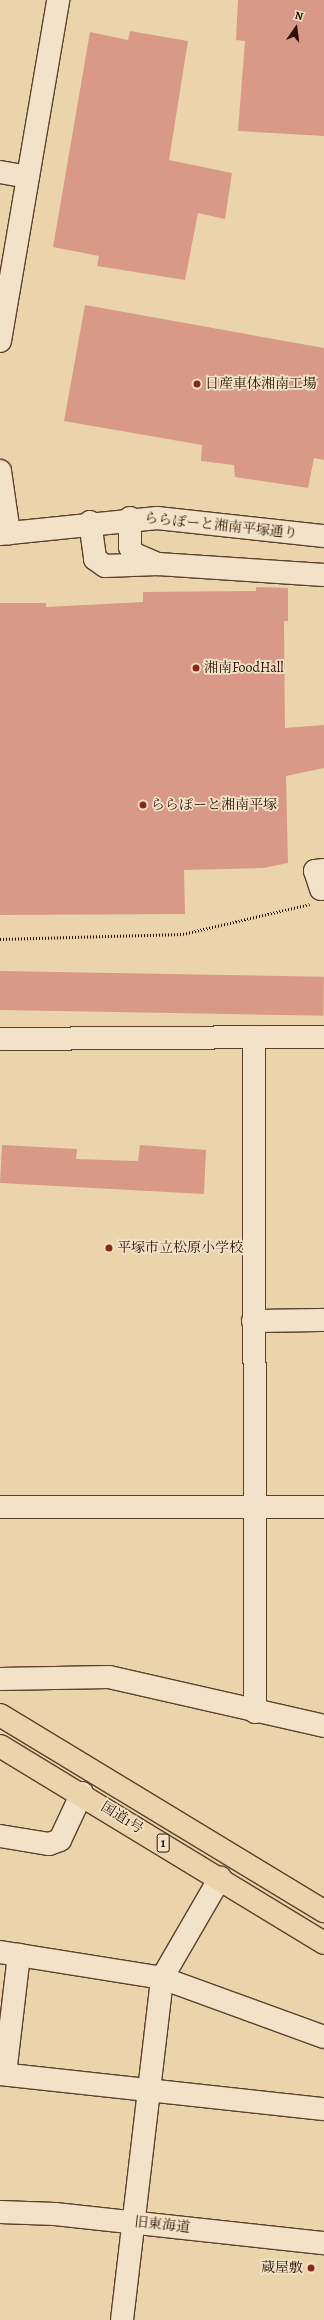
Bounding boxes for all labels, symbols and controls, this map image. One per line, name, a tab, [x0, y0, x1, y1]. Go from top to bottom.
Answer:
north arrow	[276, 8, 316, 48]
text: N	[293, 8, 305, 24]
place label: 日産車体湘南工場	[205, 376, 317, 392]
marker: 日産車体湘南工場	[192, 379, 202, 389]
street label: ららぽーと湘南平塚通り	[144, 510, 298, 542]
place label: 湘南FoodHall	[204, 660, 284, 676]
marker: 湘南FoodHall	[191, 663, 201, 673]
place label: ららぽーと湘南平塚	[151, 797, 277, 813]
marker: ららぽーと湘南平塚	[138, 800, 148, 810]
place label: 平塚市立松原小学校	[117, 1240, 243, 1256]
marker: 平塚市立松原小学校	[104, 1243, 114, 1253]
street label: 国道1号	[98, 1798, 146, 1838]
road number: 1	[156, 1832, 170, 1854]
street label: 旧東海道	[133, 2214, 191, 2236]
place label: 蔵屋敷	[261, 2260, 303, 2276]
marker: 蔵屋敷	[306, 2263, 316, 2273]

